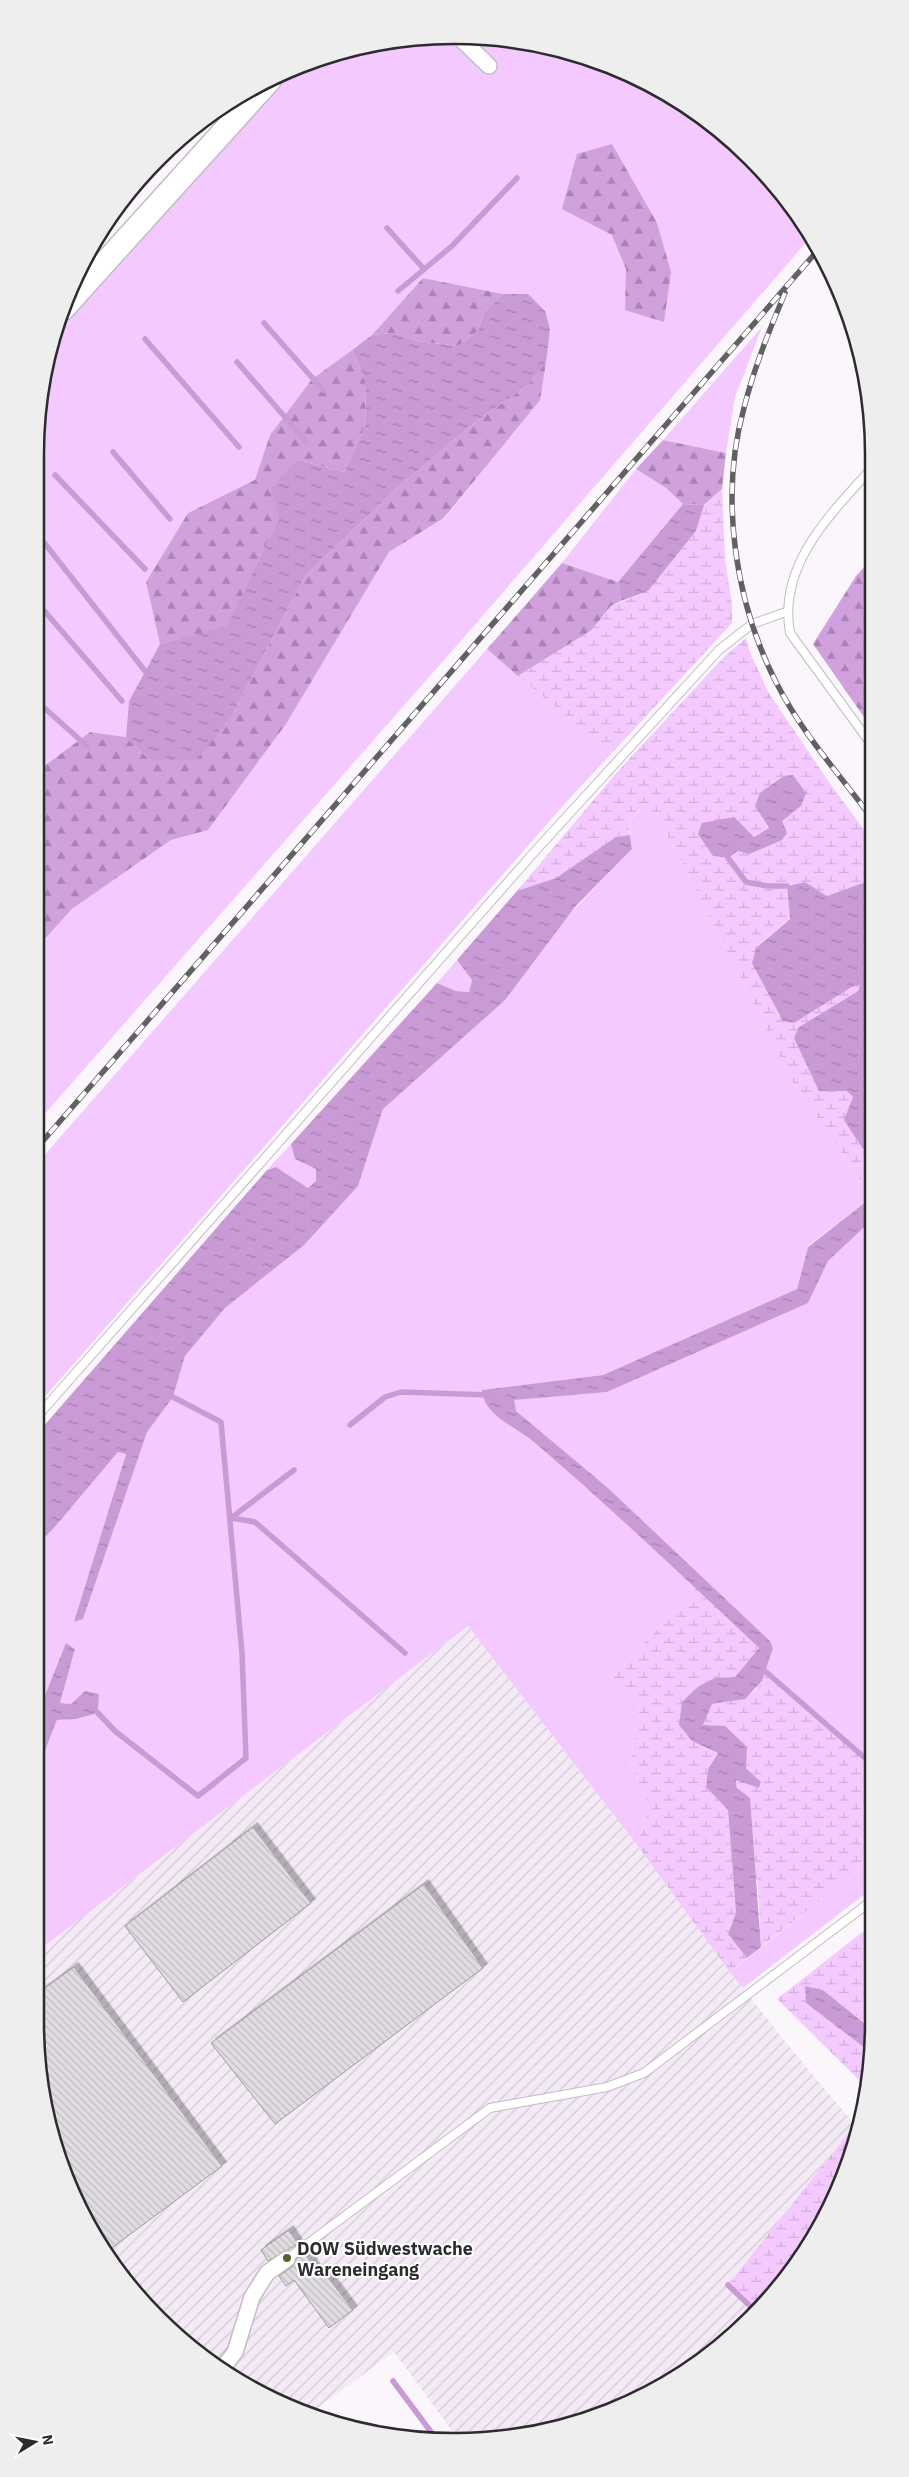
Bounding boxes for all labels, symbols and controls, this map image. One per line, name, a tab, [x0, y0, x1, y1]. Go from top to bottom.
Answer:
place label: DOW Südwestwache Wareneingang	[297, 2237, 473, 2281]
marker: DOW Südwestwache Wareneingang	[281, 2252, 293, 2264]
north arrow	[10, 2417, 60, 2467]
text: N	[38, 2433, 58, 2446]

